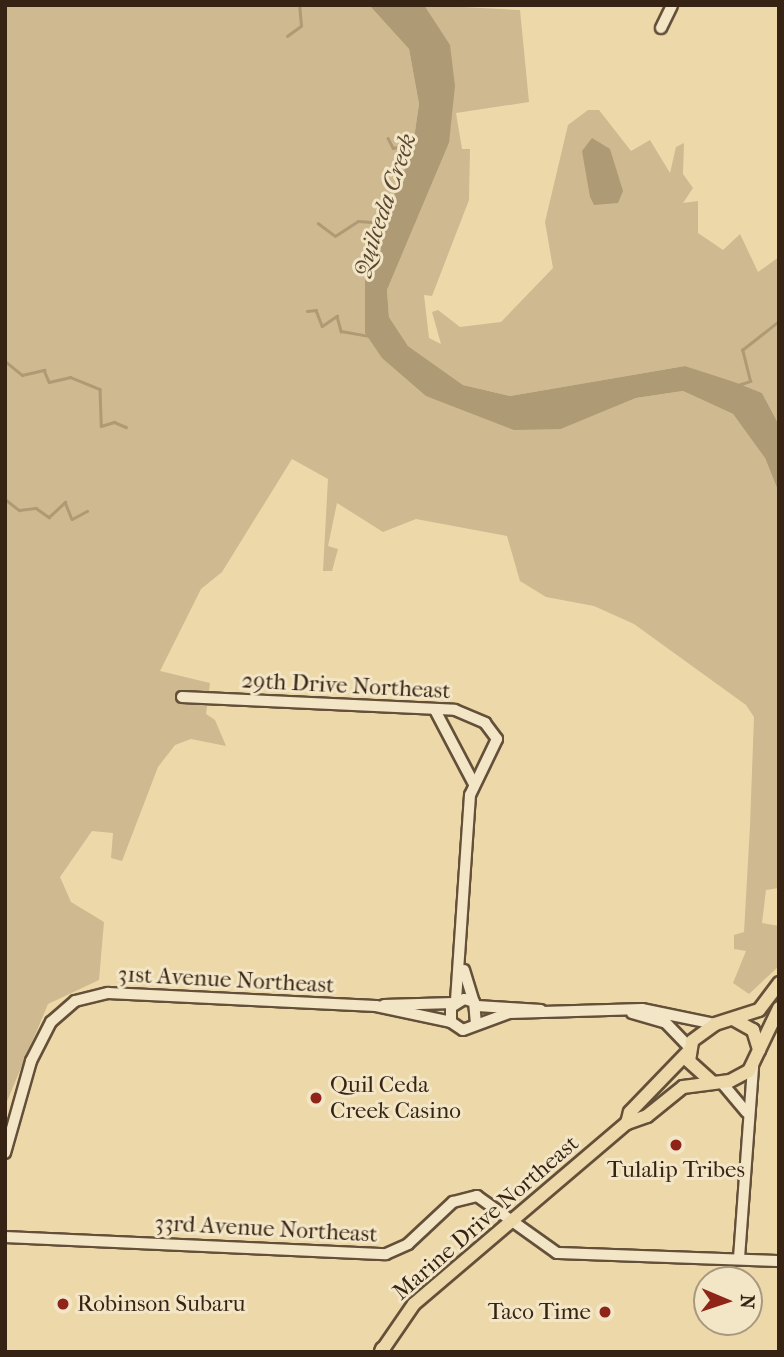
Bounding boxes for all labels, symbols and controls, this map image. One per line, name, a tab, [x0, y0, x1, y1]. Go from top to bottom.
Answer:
water label: Quilceda Creek	[347, 130, 423, 280]
street label: 29th Drive Northeast	[241, 667, 451, 705]
street label: 31st Avenue Northeast	[117, 961, 335, 999]
place label: Quil Ceda Creek Casino	[330, 1071, 461, 1125]
marker: Quil Ceda Creek Casino	[308, 1090, 324, 1106]
street label: Marine Drive Northeast	[387, 1130, 585, 1306]
marker: Tulalip Tribes	[668, 1137, 684, 1153]
place label: Tulalip Tribes	[607, 1156, 745, 1184]
street label: 33rd Avenue Northeast	[154, 1209, 378, 1249]
north arrow	[693, 1266, 763, 1336]
place label: Robinson Subaru	[77, 1290, 246, 1318]
text: N	[736, 1294, 758, 1309]
marker: Robinson Subaru	[55, 1296, 71, 1312]
place label: Taco Time	[488, 1298, 591, 1326]
marker: Taco Time	[597, 1304, 613, 1320]

